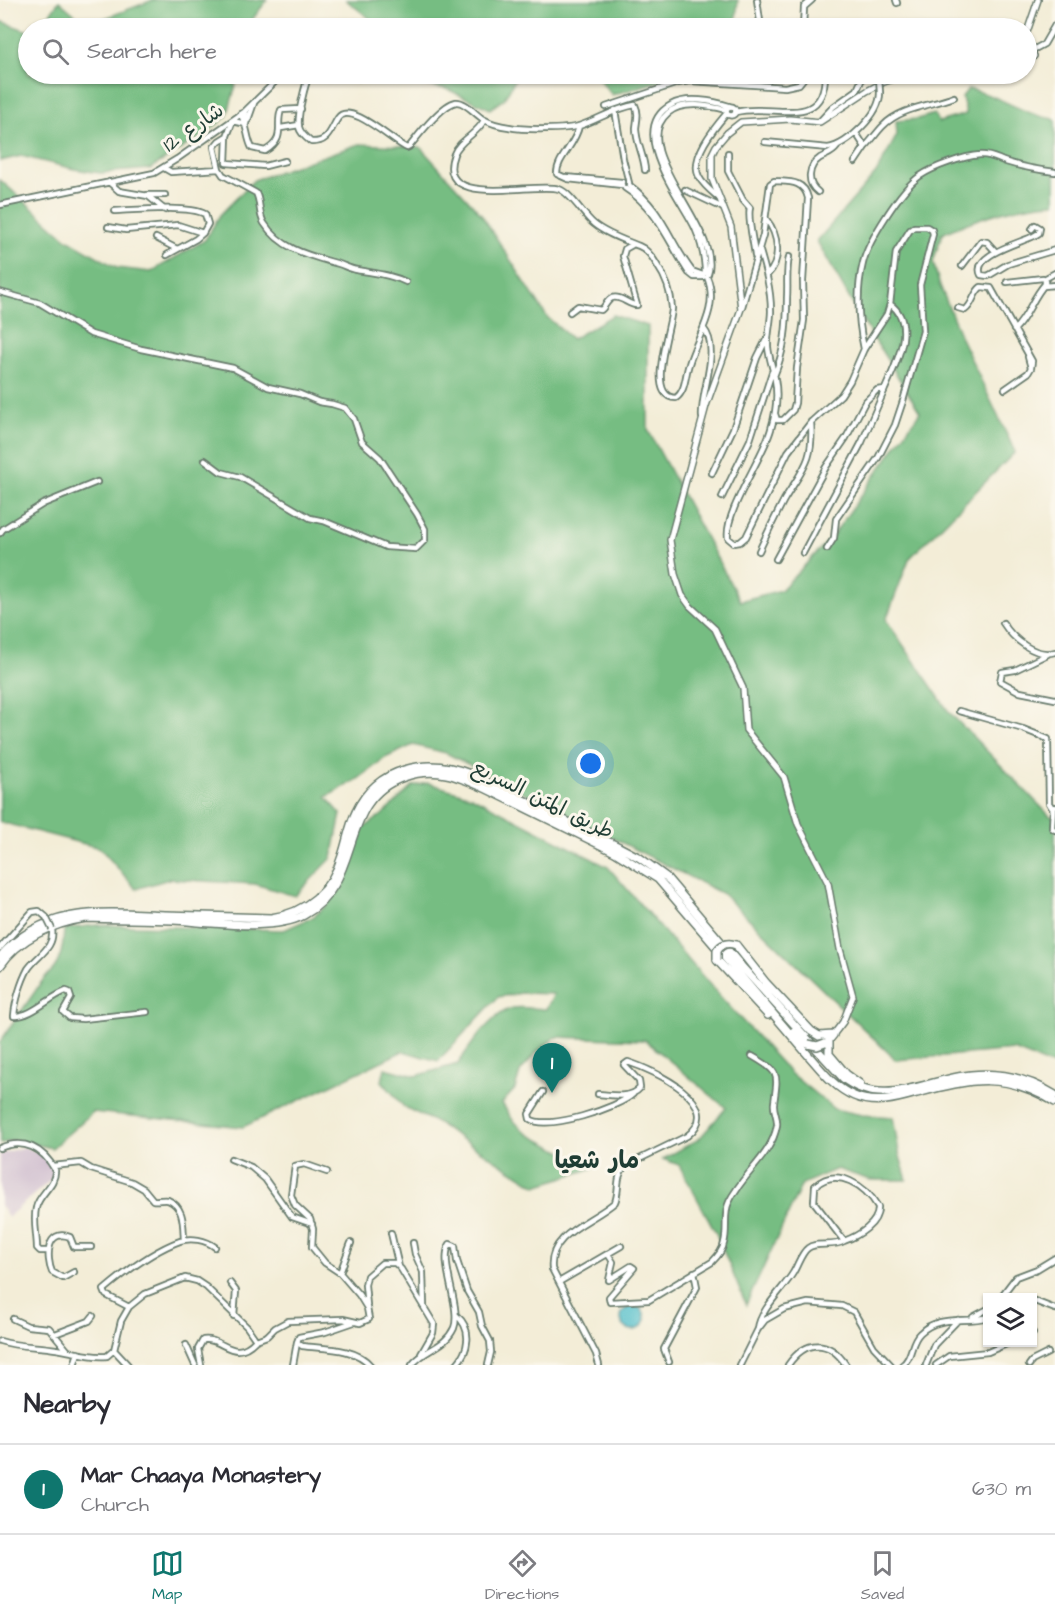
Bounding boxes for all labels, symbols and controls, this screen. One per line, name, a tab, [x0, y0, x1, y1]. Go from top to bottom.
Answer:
search box	[18, 18, 1037, 84]
icon: search	[39, 35, 72, 68]
text: Search here	[87, 36, 217, 67]
street label: شارع 12	[157, 96, 230, 159]
your location	[576, 749, 605, 778]
street label: طريق المتن السريع	[467, 753, 618, 846]
pin: 1	[532, 1044, 572, 1093]
district label: مار شعيا	[555, 1144, 639, 1178]
map controls	[983, 1293, 1037, 1347]
button: layers	[983, 1293, 1037, 1347]
text: Nearby	[24, 1386, 111, 1422]
text: Mar Chaaya Monastery	[81, 1460, 321, 1491]
text: 1	[42, 1475, 45, 1503]
text: 630 m	[972, 1475, 1031, 1503]
text: Church	[81, 1491, 149, 1519]
tab: Map	[151, 1547, 184, 1605]
tab: Directions	[485, 1547, 559, 1605]
tab: Saved	[861, 1547, 904, 1605]

